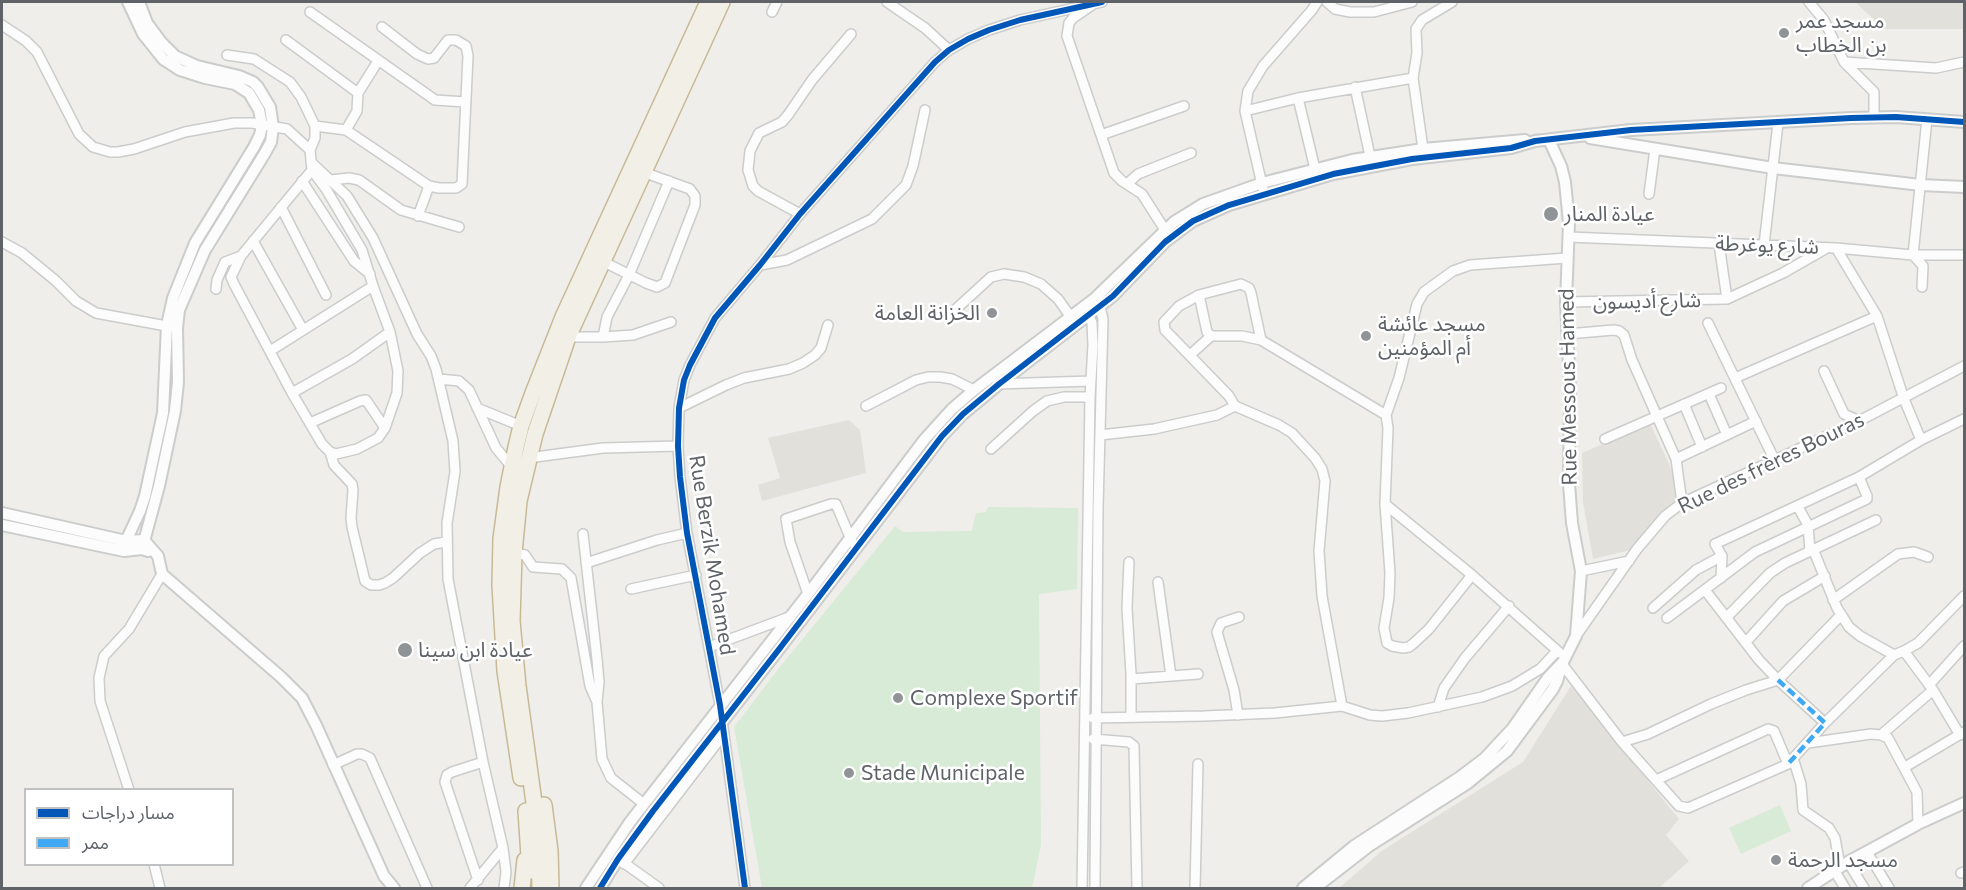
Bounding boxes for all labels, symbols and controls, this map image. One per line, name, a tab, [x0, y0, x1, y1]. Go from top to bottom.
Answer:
place label: مسجد عمر بن الخطاب	[1796, 8, 1887, 58]
marker: مسجد عمر بن الخطاب	[1777, 26, 1791, 40]
place label: عيادة المنار	[1564, 201, 1655, 227]
marker: عيادة المنار	[1542, 205, 1560, 223]
street label: شارع يوغرطة	[1715, 231, 1819, 259]
street label: شارع أديسون	[1593, 287, 1701, 315]
street label: Rue Messous Hamed	[1554, 288, 1582, 486]
place label: الخزانة العامة	[875, 300, 980, 326]
marker: الخزانة العامة	[985, 306, 999, 320]
place label: مسجد عائشة أم المؤمنين	[1378, 311, 1486, 361]
marker: مسجد عائشة أم المؤمنين	[1359, 329, 1373, 343]
street label: Rue des frères Bouras	[1674, 407, 1868, 519]
street label: Rue Berzik Mohamed	[684, 453, 740, 657]
place label: عيادة ابن سينا	[418, 637, 533, 663]
marker: عيادة ابن سينا	[396, 641, 414, 659]
place label: Complexe Sportif	[910, 685, 1078, 711]
marker: Complexe Sportif	[891, 691, 905, 705]
place label: Stade Municipale	[861, 760, 1025, 786]
marker: Stade Municipale	[842, 766, 856, 780]
legend	[24, 788, 234, 866]
text: مسار دراجات	[82, 801, 175, 823]
text: ممر	[82, 831, 109, 853]
place label: مسجد الرحمة	[1788, 847, 1898, 873]
marker: مسجد الرحمة	[1769, 853, 1783, 867]

